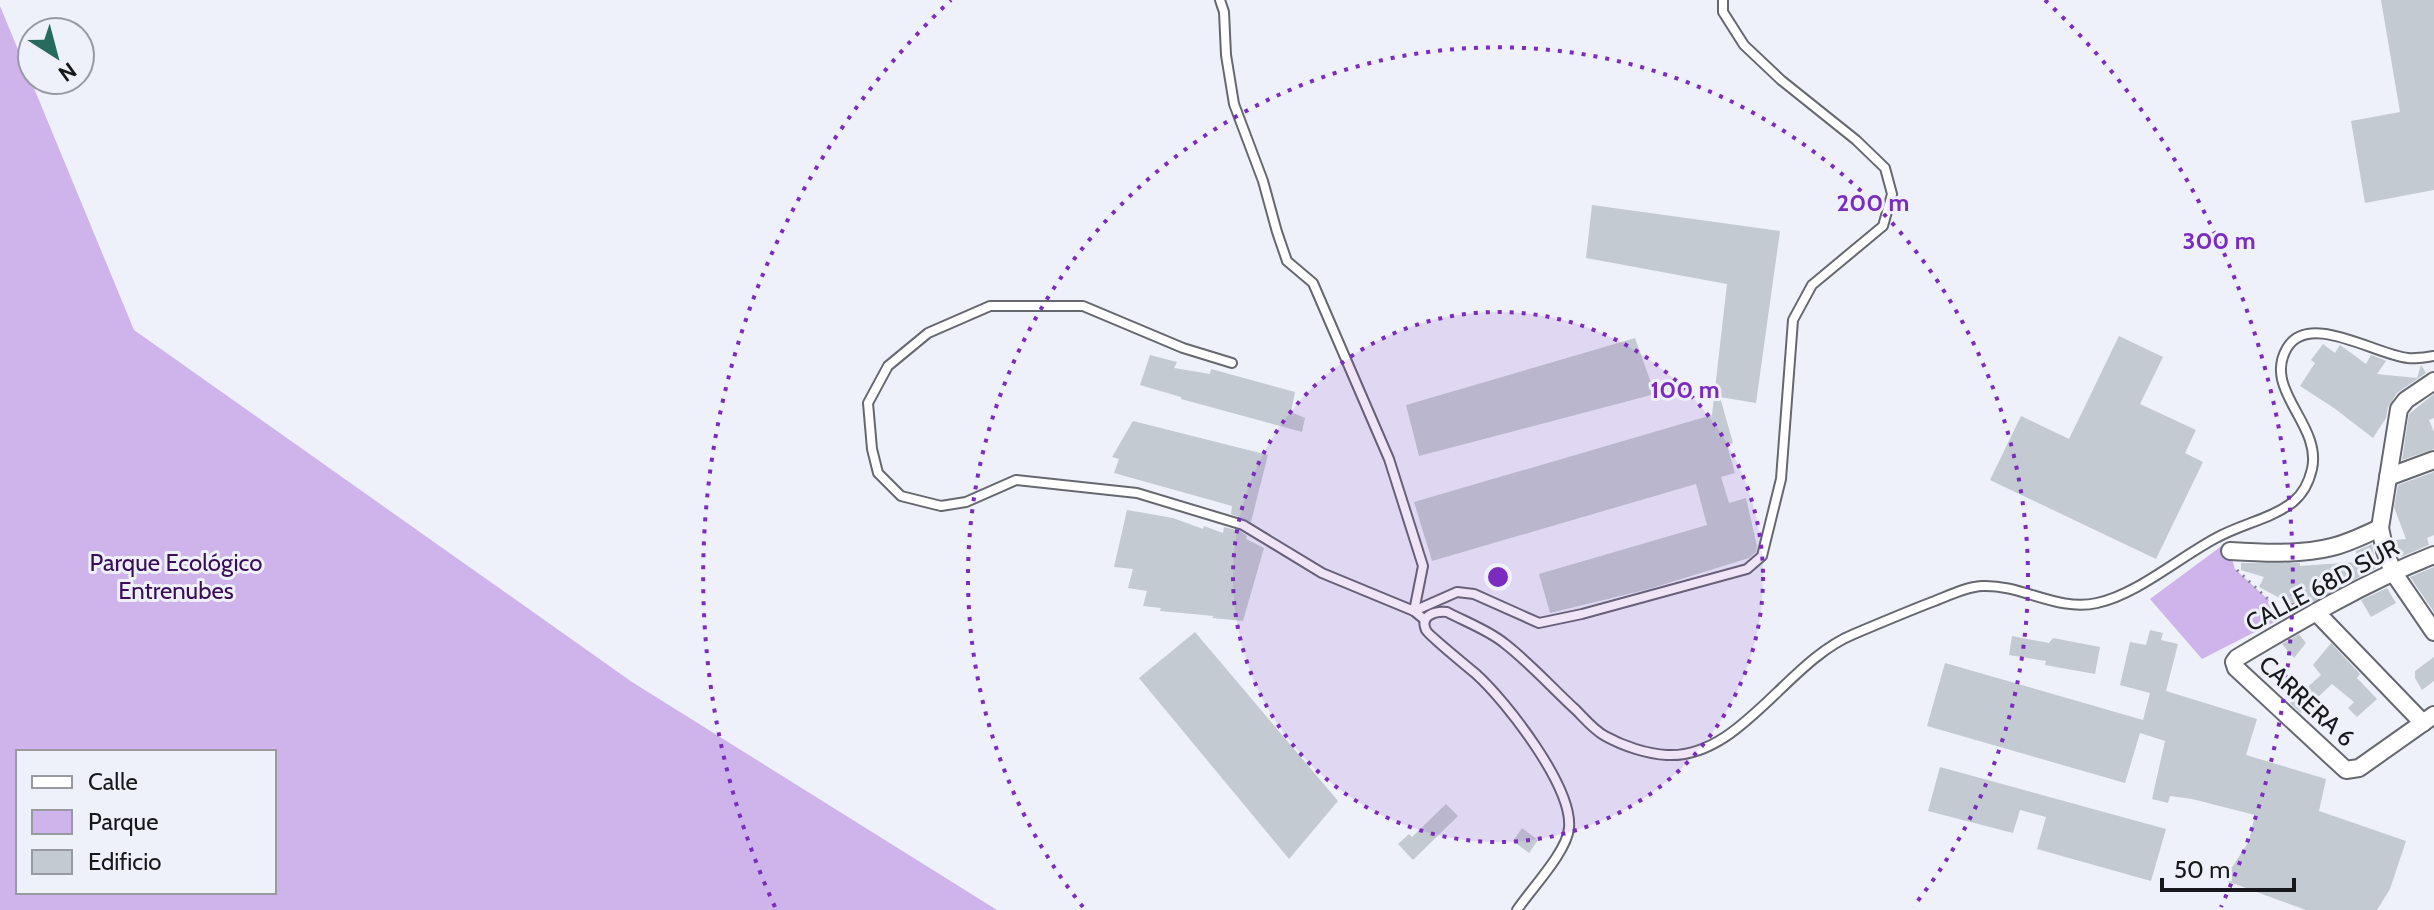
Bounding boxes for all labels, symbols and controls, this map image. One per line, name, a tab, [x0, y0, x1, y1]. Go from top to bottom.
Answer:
north arrow	[16, 16, 96, 96]
text: N	[53, 56, 82, 87]
text: 200 m	[1837, 188, 1909, 217]
text: 300 m	[2182, 226, 2256, 255]
text: 100 m	[1650, 375, 1720, 404]
street label: CALLE 68D SUR	[2240, 532, 2404, 638]
park label: Parque Ecológico Entrenubes	[90, 548, 262, 605]
centre of rings	[1484, 563, 1512, 591]
street label: CARRERA 6	[2253, 649, 2361, 753]
legend	[16, 750, 276, 894]
text: Calle	[88, 767, 138, 796]
text: Parque	[88, 807, 158, 836]
scale bar	[2162, 842, 2294, 892]
text: Edificio	[88, 847, 162, 876]
text: 50 m	[2174, 855, 2230, 884]

